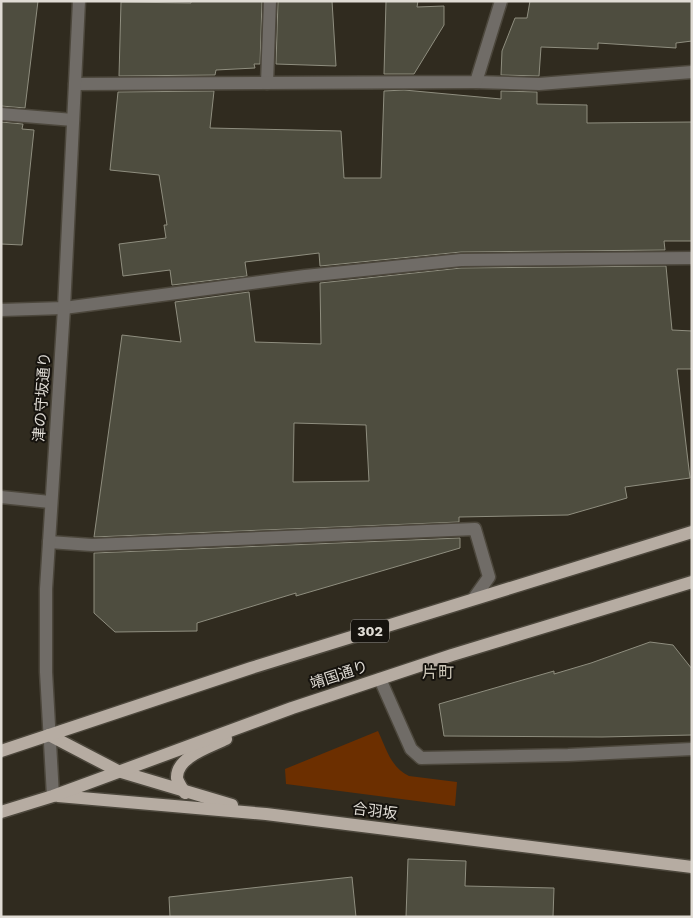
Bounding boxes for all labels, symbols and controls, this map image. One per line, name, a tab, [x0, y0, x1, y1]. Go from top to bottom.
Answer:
street label: 津の守坂通り	[30, 351, 54, 443]
road number: 302	[351, 620, 389, 642]
street label: 靖国通り	[308, 657, 370, 693]
district label: 片町	[422, 663, 454, 682]
street label: 合羽坂	[352, 799, 398, 823]

